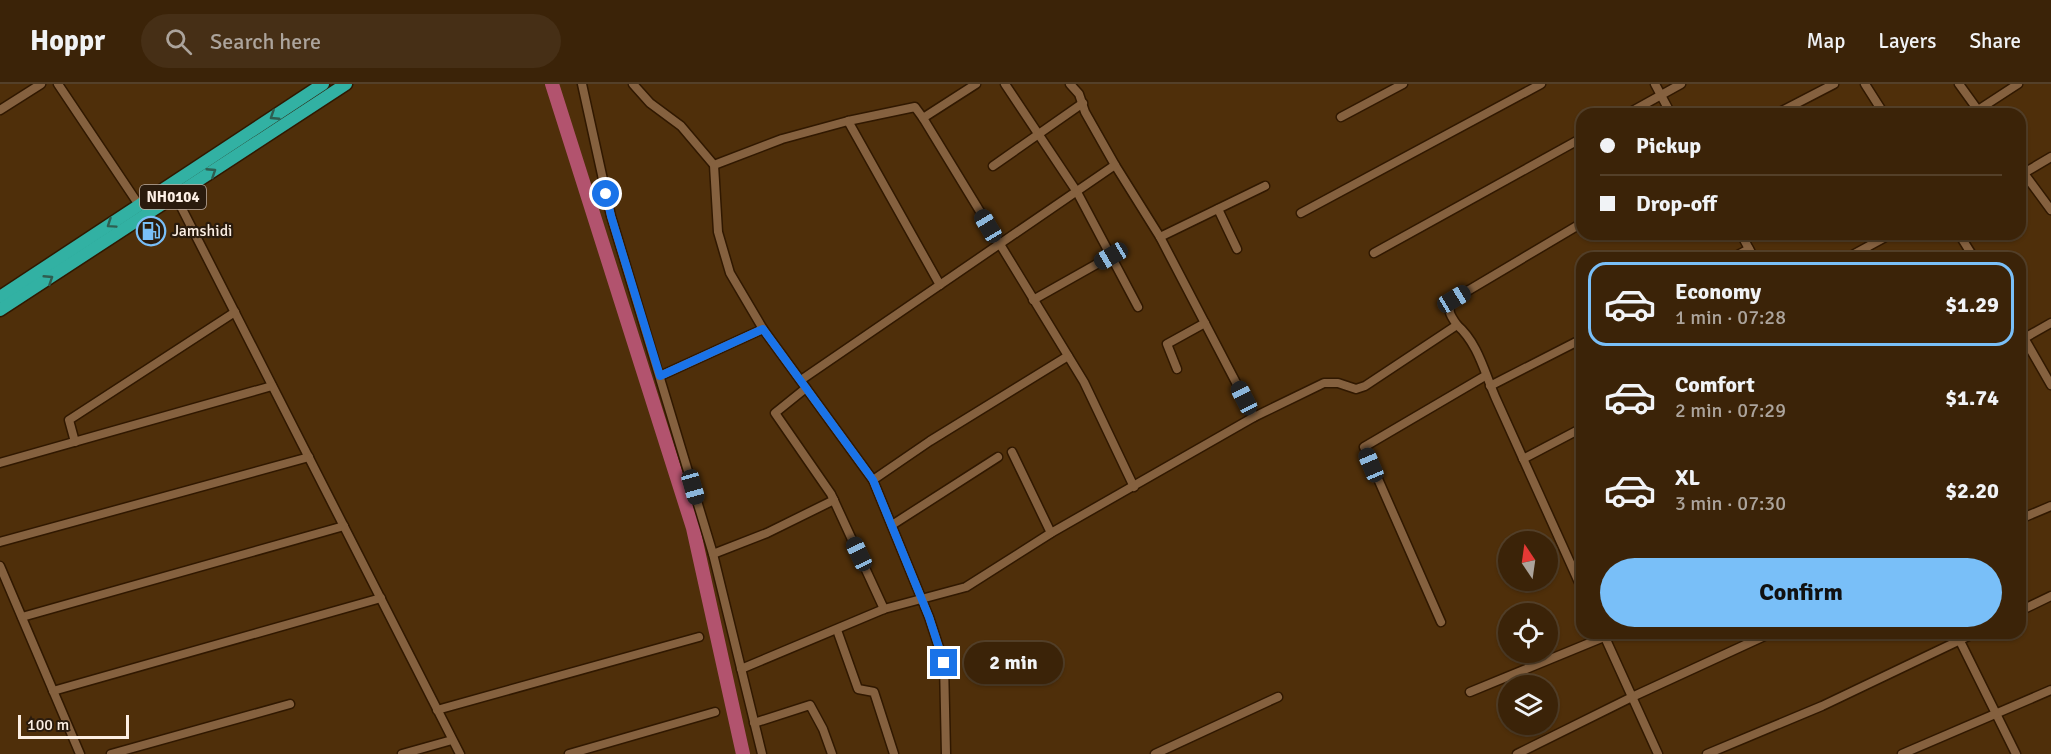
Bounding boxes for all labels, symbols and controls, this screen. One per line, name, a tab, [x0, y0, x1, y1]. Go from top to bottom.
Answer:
search box	[141, 14, 561, 68]
text: Hoppr	[30, 24, 105, 58]
icon: search	[162, 25, 195, 58]
text: Search here	[210, 28, 321, 55]
text: Map	[1807, 28, 1845, 54]
text: Layers	[1878, 28, 1936, 54]
text: Share	[1969, 28, 2021, 54]
one-way arrow	[270, 109, 281, 120]
text: Pickup	[1636, 132, 1701, 159]
one-way arrow	[206, 168, 217, 179]
route start	[592, 180, 619, 207]
road number: NH0104	[140, 185, 206, 209]
text: Drop-off	[1636, 190, 1717, 217]
car	[971, 206, 1005, 246]
fuel station icon: Jamshidi	[135, 215, 167, 247]
one-way arrow	[107, 217, 118, 228]
place label: Jamshidi	[172, 221, 232, 241]
car	[1091, 239, 1131, 273]
one-way arrow	[43, 275, 54, 286]
icon: car	[1603, 277, 1657, 331]
text: Economy	[1675, 278, 1761, 305]
car	[1434, 282, 1474, 316]
text: $1.29	[1945, 291, 1999, 318]
text: 1 min · 07:28	[1675, 305, 1786, 330]
icon: car	[1603, 370, 1657, 424]
text: Comfort	[1675, 371, 1755, 398]
car	[1228, 378, 1260, 418]
text: $1.74	[1945, 384, 1999, 411]
text: 2 min · 07:29	[1675, 398, 1786, 423]
car	[1356, 445, 1386, 485]
icon: car	[1603, 463, 1657, 517]
text: XL	[1675, 464, 1700, 491]
car	[679, 467, 707, 507]
text: $2.20	[1945, 477, 1999, 504]
text: 3 min · 07:30	[1675, 491, 1786, 516]
north arrow	[1498, 531, 1558, 591]
map controls	[1498, 531, 1558, 735]
car	[843, 534, 875, 574]
button: Confirm	[1600, 558, 2002, 627]
button: locate	[1498, 603, 1558, 663]
callout: 2 min	[965, 642, 1064, 684]
route end	[930, 649, 957, 676]
text: 2 min	[989, 650, 1038, 675]
button: layers	[1498, 675, 1558, 735]
scale bar	[18, 712, 129, 740]
text: 100 m	[27, 715, 69, 735]

